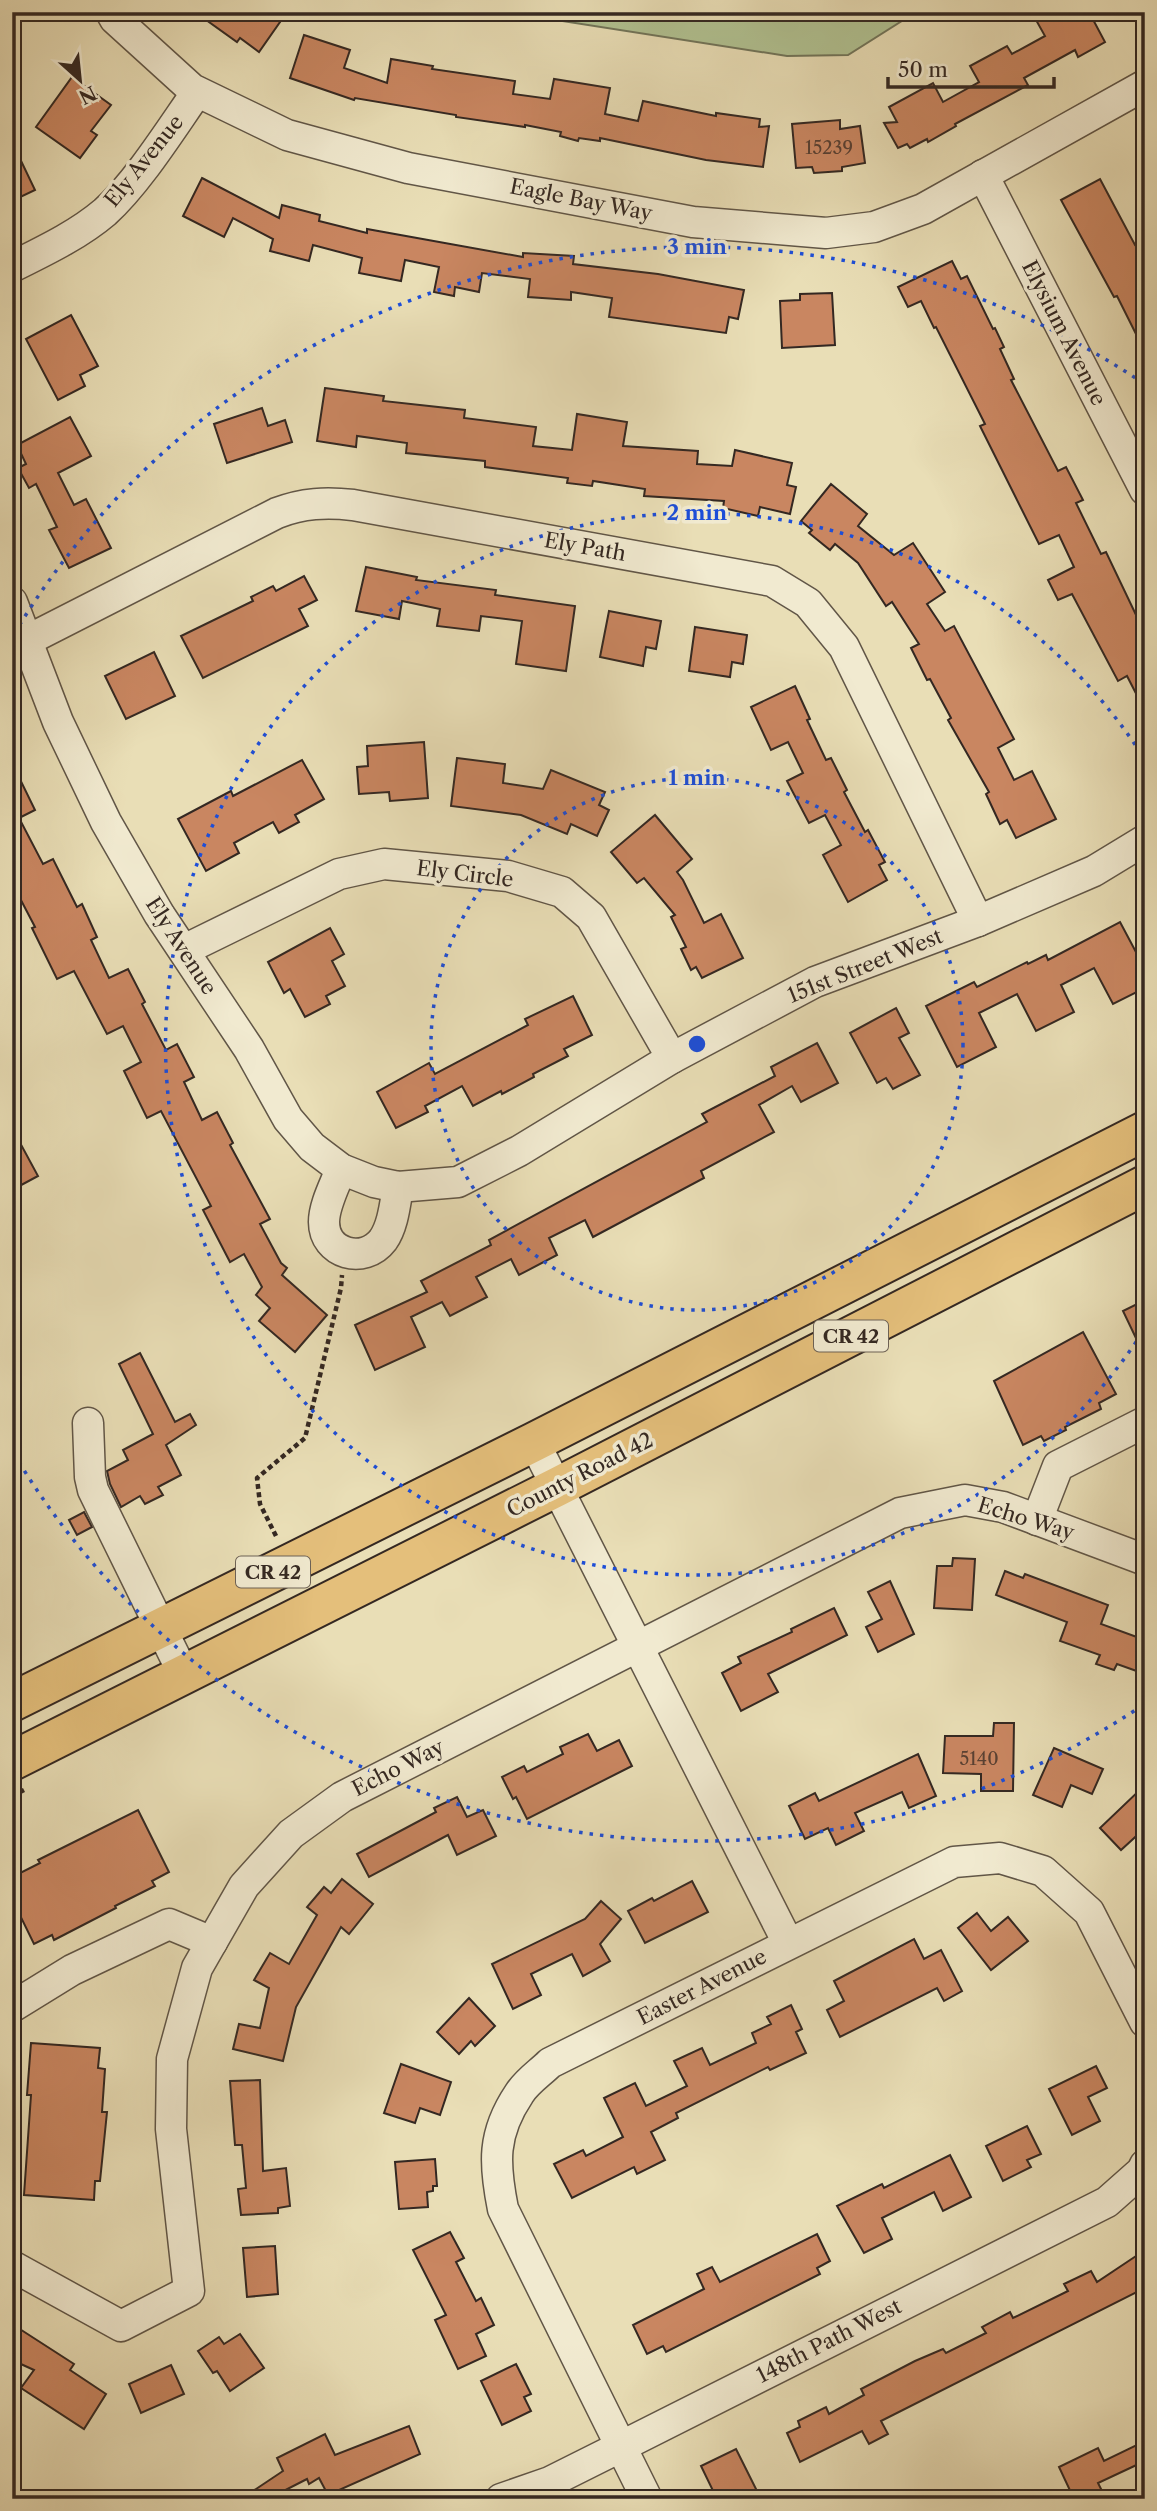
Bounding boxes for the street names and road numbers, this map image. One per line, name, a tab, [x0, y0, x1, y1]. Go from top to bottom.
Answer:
street label: Ely Avenue	[99, 110, 188, 212]
street label: Eagle Bay Way	[508, 173, 655, 226]
street label: Elysium Avenue	[1017, 256, 1112, 409]
street label: Ely Path	[542, 527, 628, 566]
street label: Ely Circle	[415, 855, 515, 892]
street label: Ely Avenue	[141, 892, 222, 999]
street label: 151st Street West	[784, 923, 946, 1008]
road number: CR 42	[814, 1320, 888, 1352]
street label: County Road 42	[502, 1427, 657, 1522]
street label: Echo Way	[975, 1492, 1078, 1545]
road number: CR 42	[236, 1556, 310, 1588]
street label: Echo Way	[348, 1734, 448, 1801]
street label: Easter Avenue	[633, 1943, 771, 2030]
street label: 148th Path West	[752, 2293, 906, 2388]

